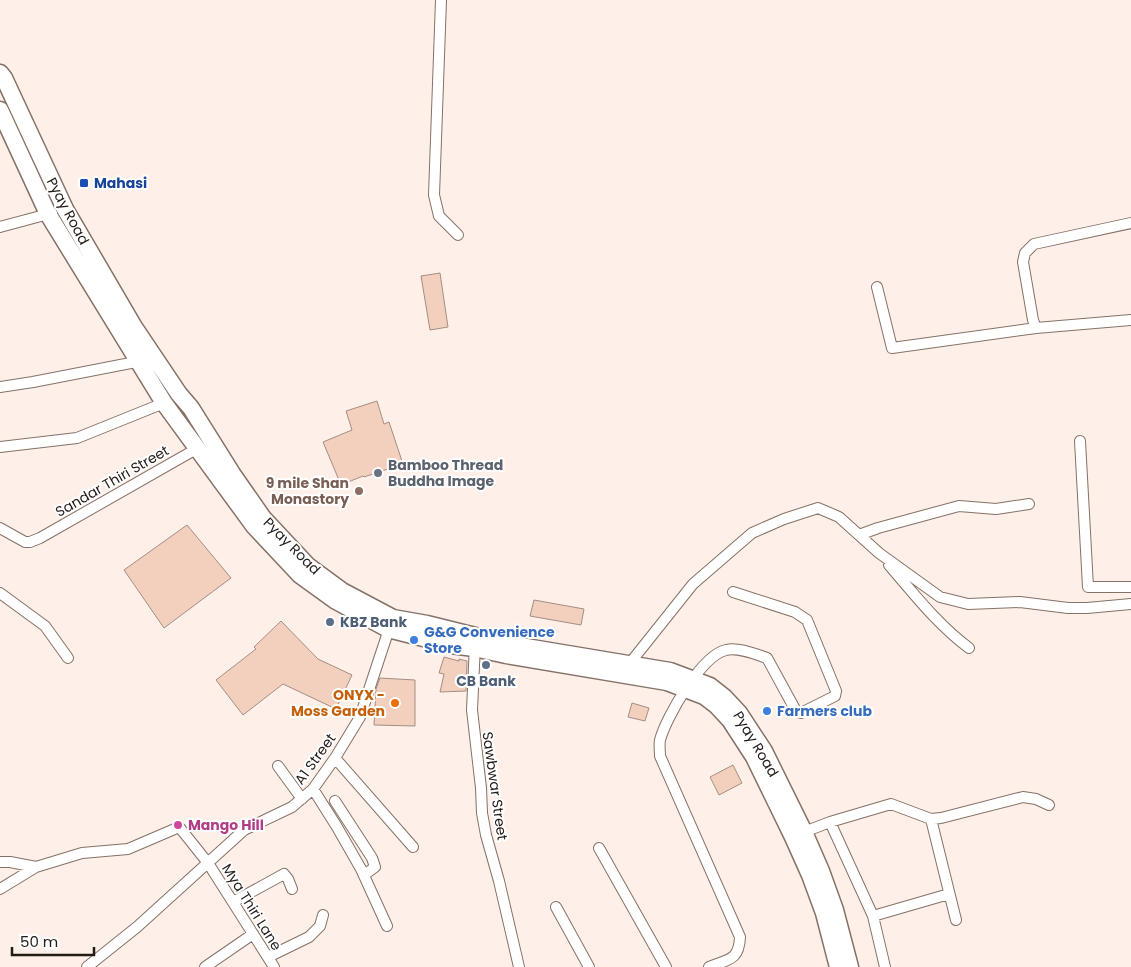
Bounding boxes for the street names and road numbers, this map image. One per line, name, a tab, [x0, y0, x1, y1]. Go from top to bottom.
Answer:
street label: Pyay Road	[42, 174, 94, 248]
street label: Sandar Thiri Street	[52, 440, 172, 522]
street label: Pyay Road	[259, 513, 325, 579]
street label: Pyay Road	[729, 707, 783, 781]
street label: A1 Street	[290, 729, 340, 789]
street label: Sawbwar Street	[477, 730, 513, 842]
street label: Mya Thiri Lane	[217, 860, 287, 954]

